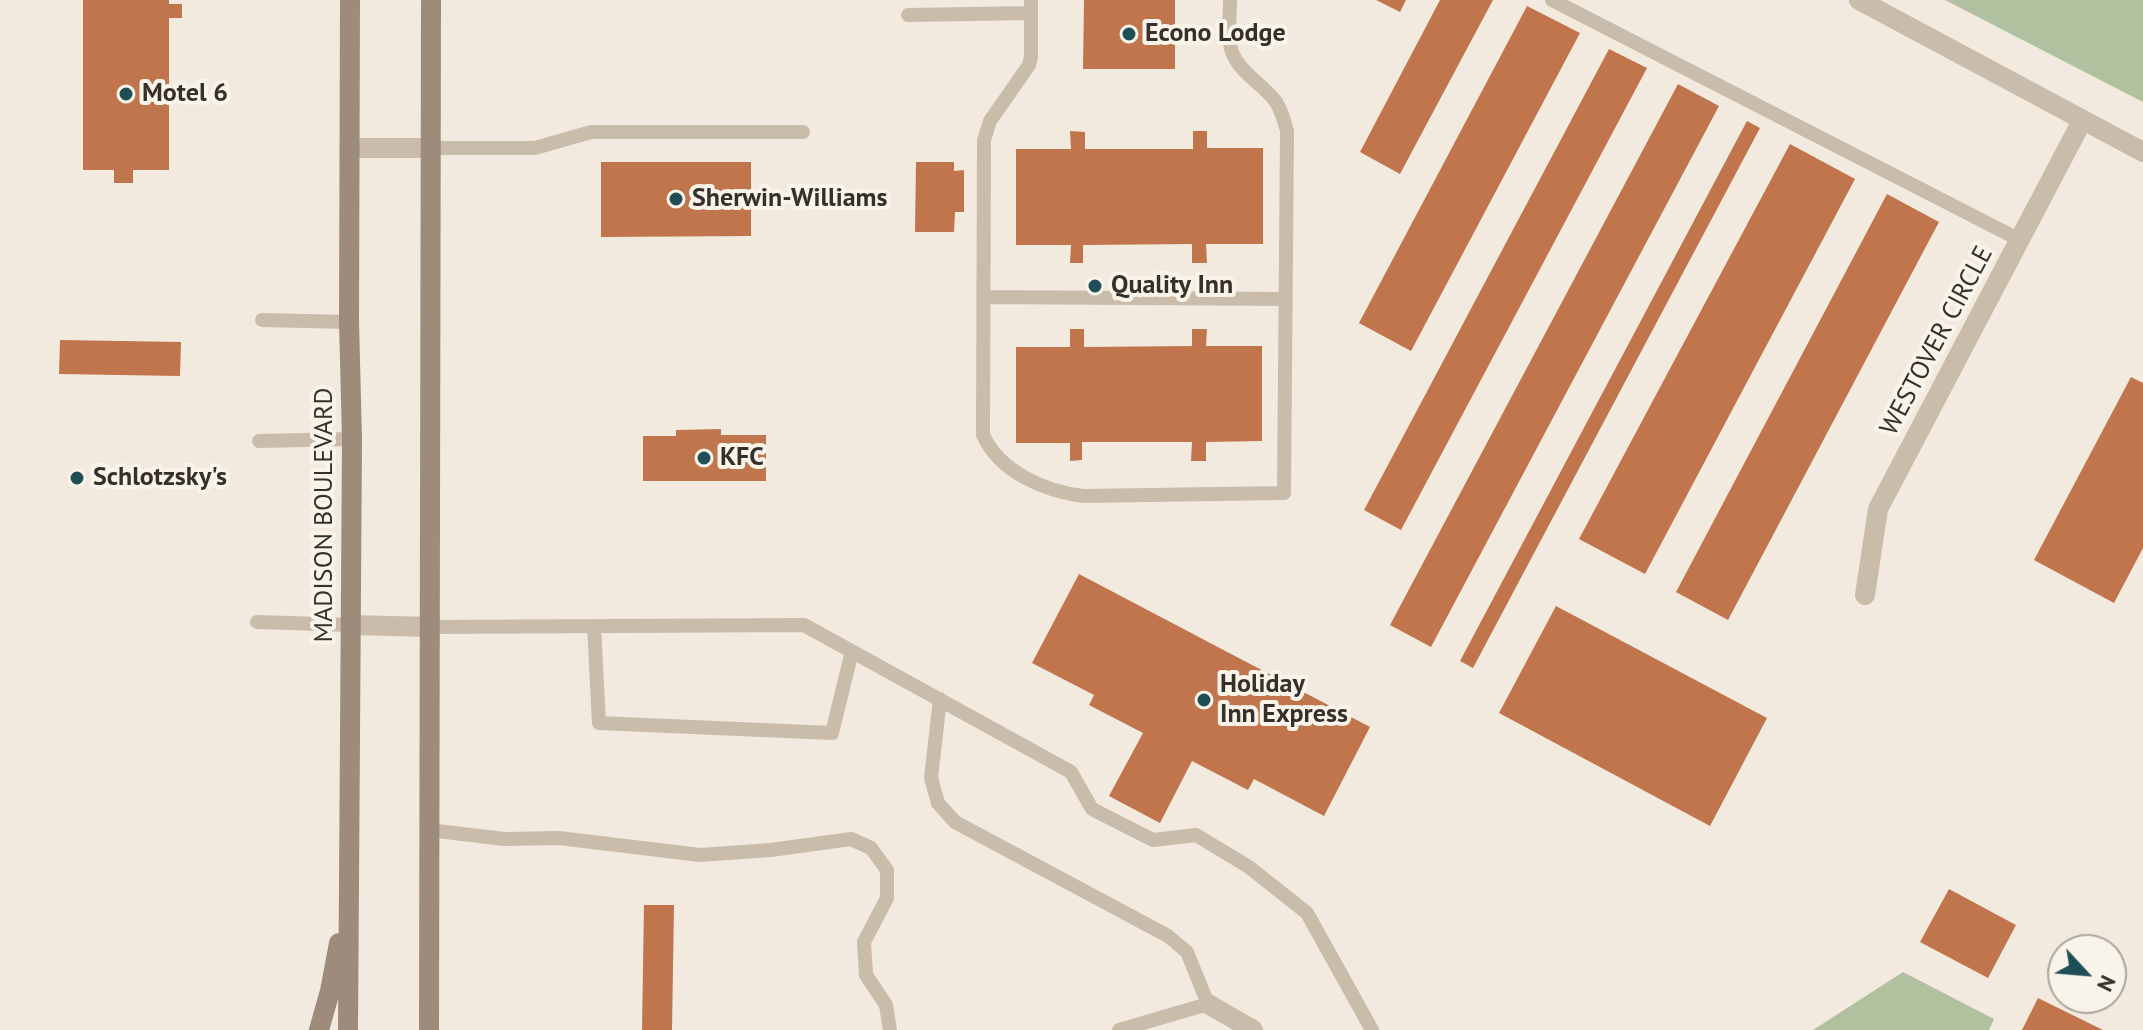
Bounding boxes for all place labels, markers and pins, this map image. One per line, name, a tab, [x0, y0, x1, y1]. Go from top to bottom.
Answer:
place label: Econo Lodge	[1145, 18, 1286, 50]
marker: Econo Lodge	[1120, 25, 1138, 43]
place label: Motel 6	[142, 78, 228, 110]
marker: Motel 6	[117, 85, 135, 103]
place label: Sherwin-Williams	[692, 183, 888, 215]
marker: Sherwin-Williams	[667, 190, 685, 208]
place label: Quality Inn	[1111, 270, 1233, 302]
marker: Quality Inn	[1086, 277, 1104, 295]
place label: KFC	[720, 442, 764, 474]
marker: KFC	[695, 449, 713, 467]
place label: Schlotzsky's	[93, 462, 227, 494]
marker: Schlotzsky's	[68, 469, 86, 487]
place label: Holiday Inn Express	[1220, 669, 1348, 730]
marker: Holiday Inn Express	[1195, 691, 1213, 709]

